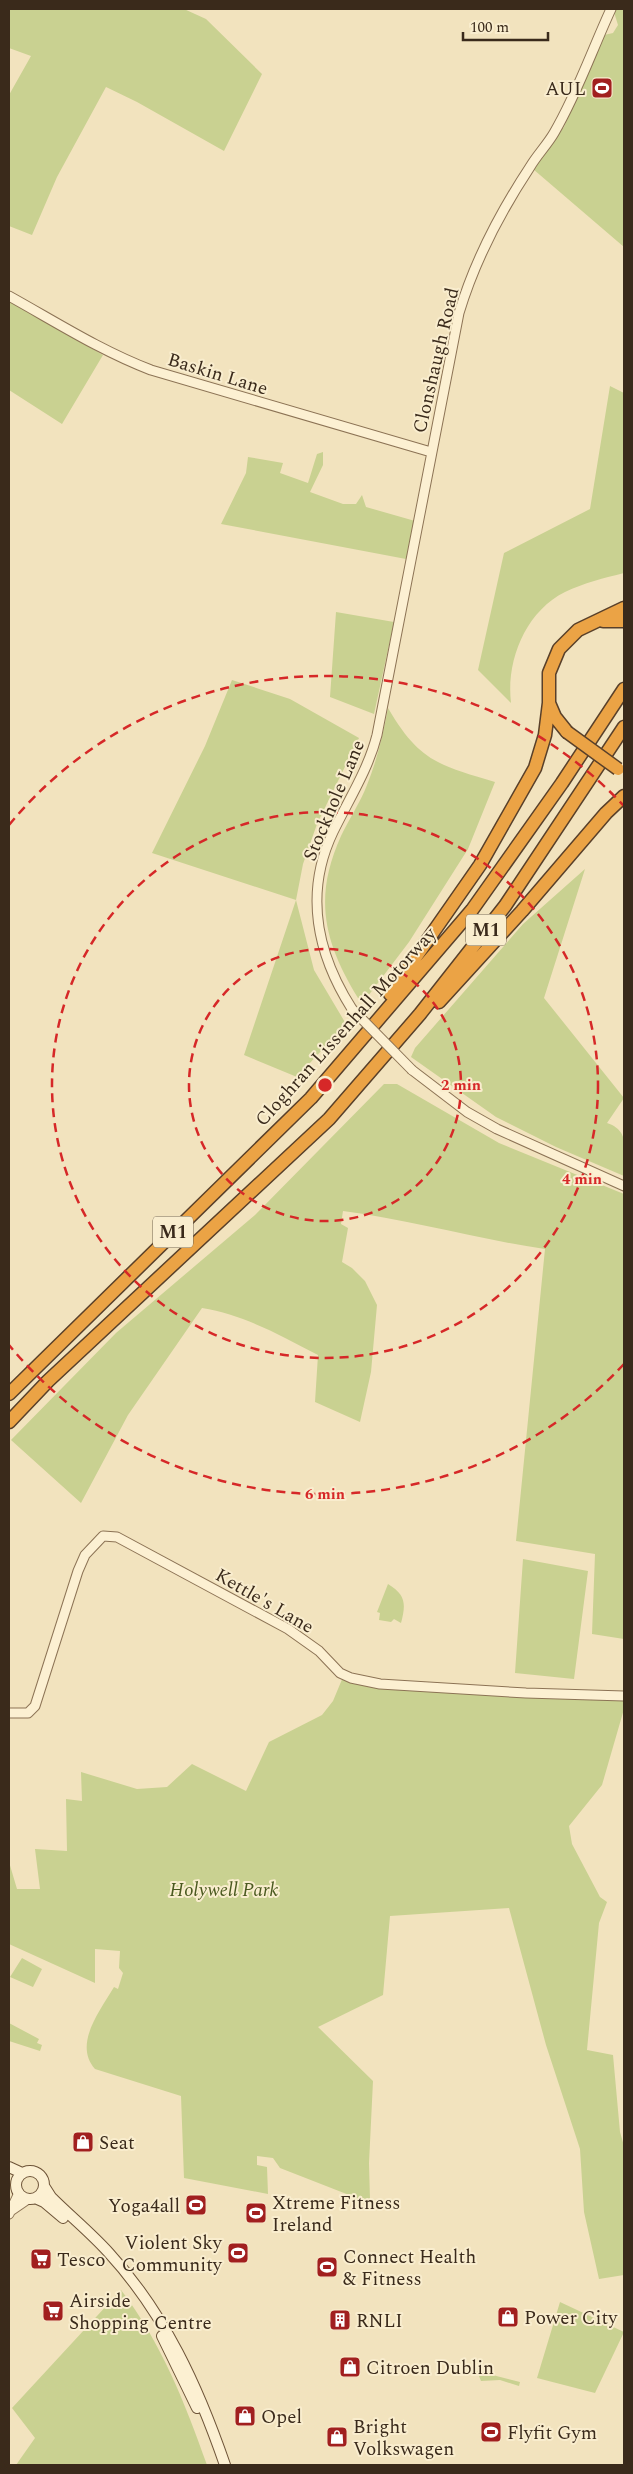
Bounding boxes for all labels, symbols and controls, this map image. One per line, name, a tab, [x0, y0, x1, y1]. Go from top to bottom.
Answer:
scale bar	[463, 10, 548, 42]
text: 100 m	[470, 16, 509, 39]
place label: AUL	[545, 75, 586, 104]
sports icon: AUL	[590, 76, 614, 100]
street label: Clonshaugh Road	[406, 285, 467, 436]
street label: Baskin Lane	[164, 345, 271, 403]
street label: Stockhole Lane	[296, 735, 373, 866]
road number: M1	[466, 914, 506, 946]
street label: Cloghran Lissenhall Motorway	[248, 920, 444, 1133]
text: 2 min	[441, 1074, 481, 1097]
centre of rings	[316, 1076, 334, 1094]
text: 4 min	[562, 1168, 602, 1191]
road number: M1	[153, 1216, 193, 1248]
text: 6 min	[305, 1483, 345, 1506]
street label: Kettle's Lane	[209, 1561, 319, 1641]
park label: Holywell Park	[170, 1876, 279, 1905]
place label: Seat	[99, 2129, 135, 2158]
shop icon: Seat	[71, 2130, 95, 2154]
place label: Xtreme Fitness Ireland	[272, 2189, 400, 2240]
place label: Yoga4all	[108, 2192, 180, 2221]
sports icon: Yoga4all	[184, 2193, 208, 2217]
sports icon: Xtreme Fitness Ireland	[244, 2201, 268, 2225]
place label: Violent Sky Community	[122, 2229, 223, 2280]
sports icon: Violent Sky Community	[226, 2241, 250, 2265]
place label: Connect Health & Fitness	[343, 2243, 476, 2294]
place label: Tesco	[57, 2246, 106, 2275]
supermarket icon: Tesco	[29, 2247, 53, 2271]
sports icon: Connect Health & Fitness	[315, 2255, 339, 2279]
place label: Airside Shopping Centre	[69, 2287, 212, 2338]
supermarket icon: Airside Shopping Centre	[41, 2299, 65, 2323]
place label: Power City	[524, 2304, 618, 2333]
shop icon: Power City	[496, 2305, 520, 2329]
place label: RNLI	[356, 2307, 403, 2336]
building icon: RNLI	[328, 2308, 352, 2332]
place label: Citroen Dublin	[366, 2354, 494, 2383]
shop icon: Citroen Dublin	[338, 2355, 362, 2379]
place label: Opel	[261, 2403, 302, 2432]
shop icon: Opel	[233, 2404, 257, 2428]
place label: Bright Volkswagen	[353, 2413, 454, 2464]
place label: Flyfit Gym	[507, 2419, 597, 2448]
sports icon: Flyfit Gym	[479, 2420, 503, 2444]
shop icon: Bright Volkswagen	[325, 2425, 349, 2449]

